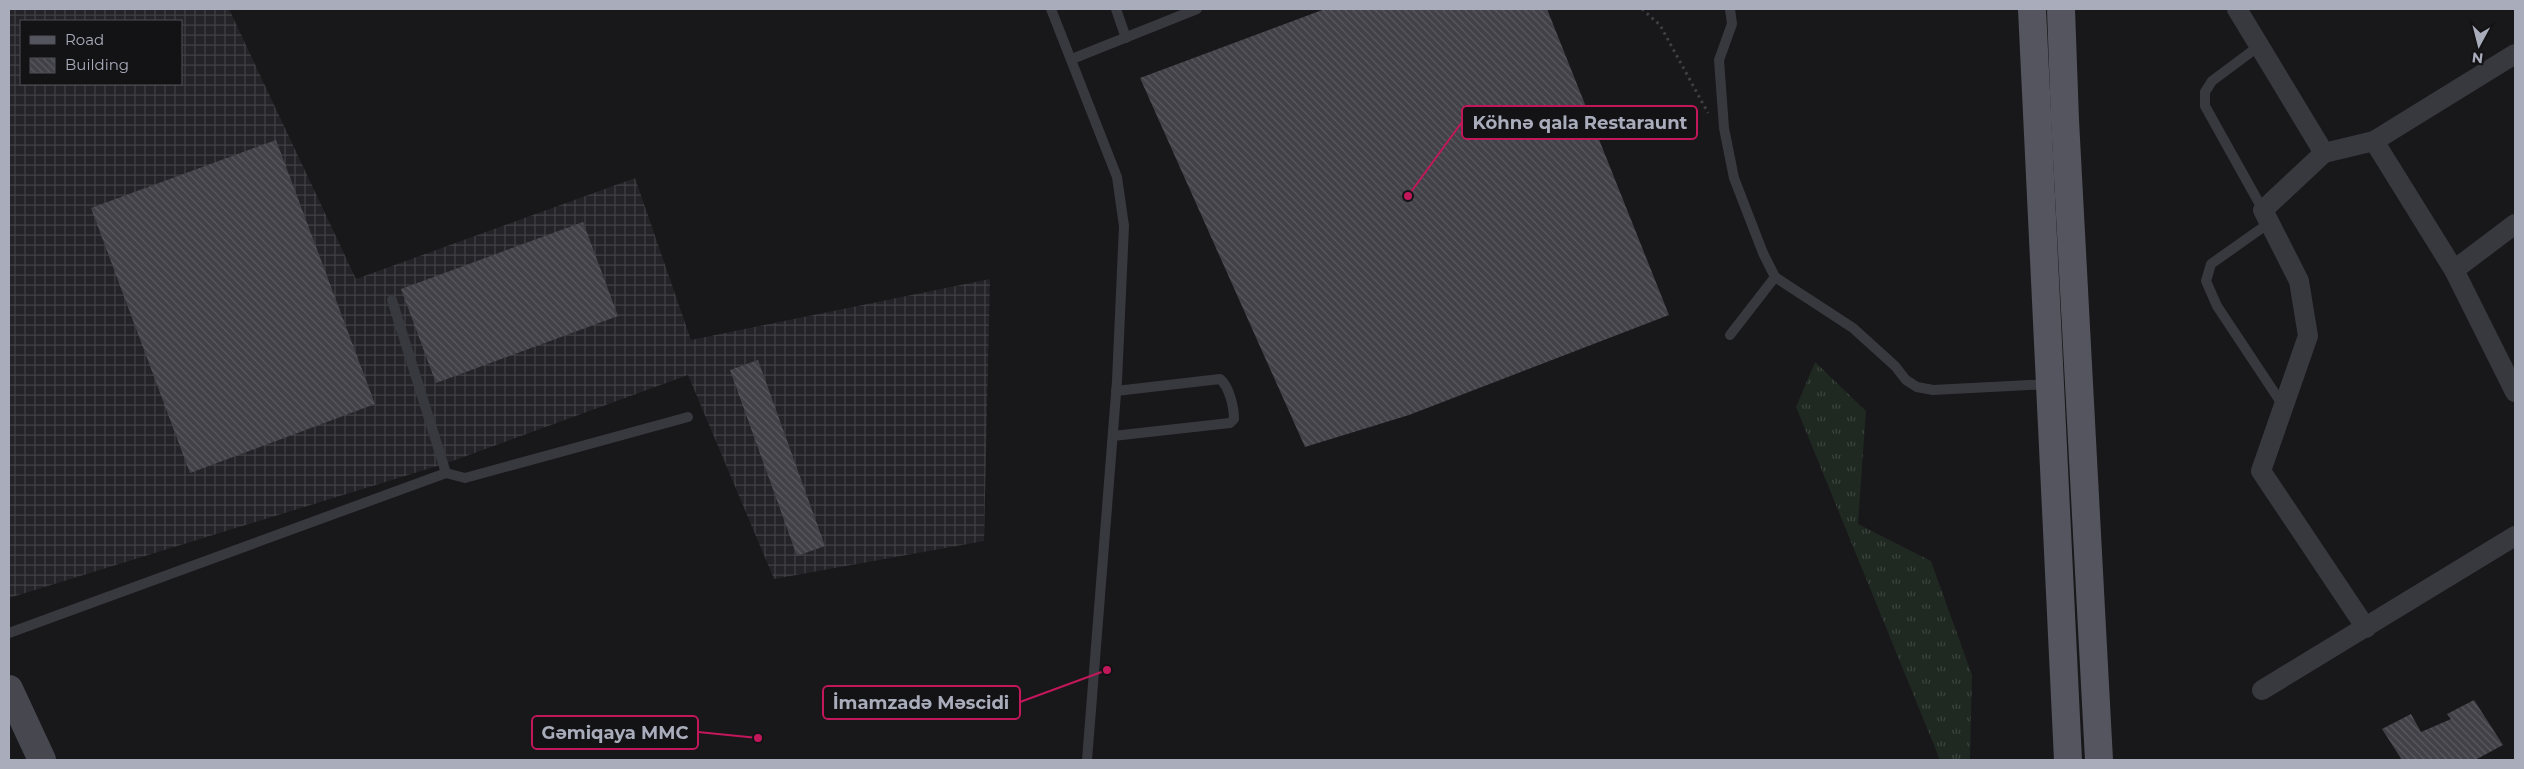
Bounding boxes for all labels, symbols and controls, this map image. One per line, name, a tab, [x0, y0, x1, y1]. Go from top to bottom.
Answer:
legend	[20, 20, 182, 85]
north arrow	[2454, 20, 2504, 70]
text: Road	[65, 30, 104, 49]
text: N	[2471, 48, 2484, 68]
text: Building	[65, 55, 129, 74]
callout: Köhnə qala Restaraunt	[1462, 106, 1697, 139]
text: Köhnə qala Restaraunt	[1473, 112, 1688, 134]
callout: İmamzadə Məscidi	[823, 686, 1020, 719]
text: İmamzadə Məscidi	[833, 692, 1009, 714]
callout: Gəmiqaya MMC	[532, 716, 698, 749]
text: Gəmiqaya MMC	[542, 722, 688, 744]

